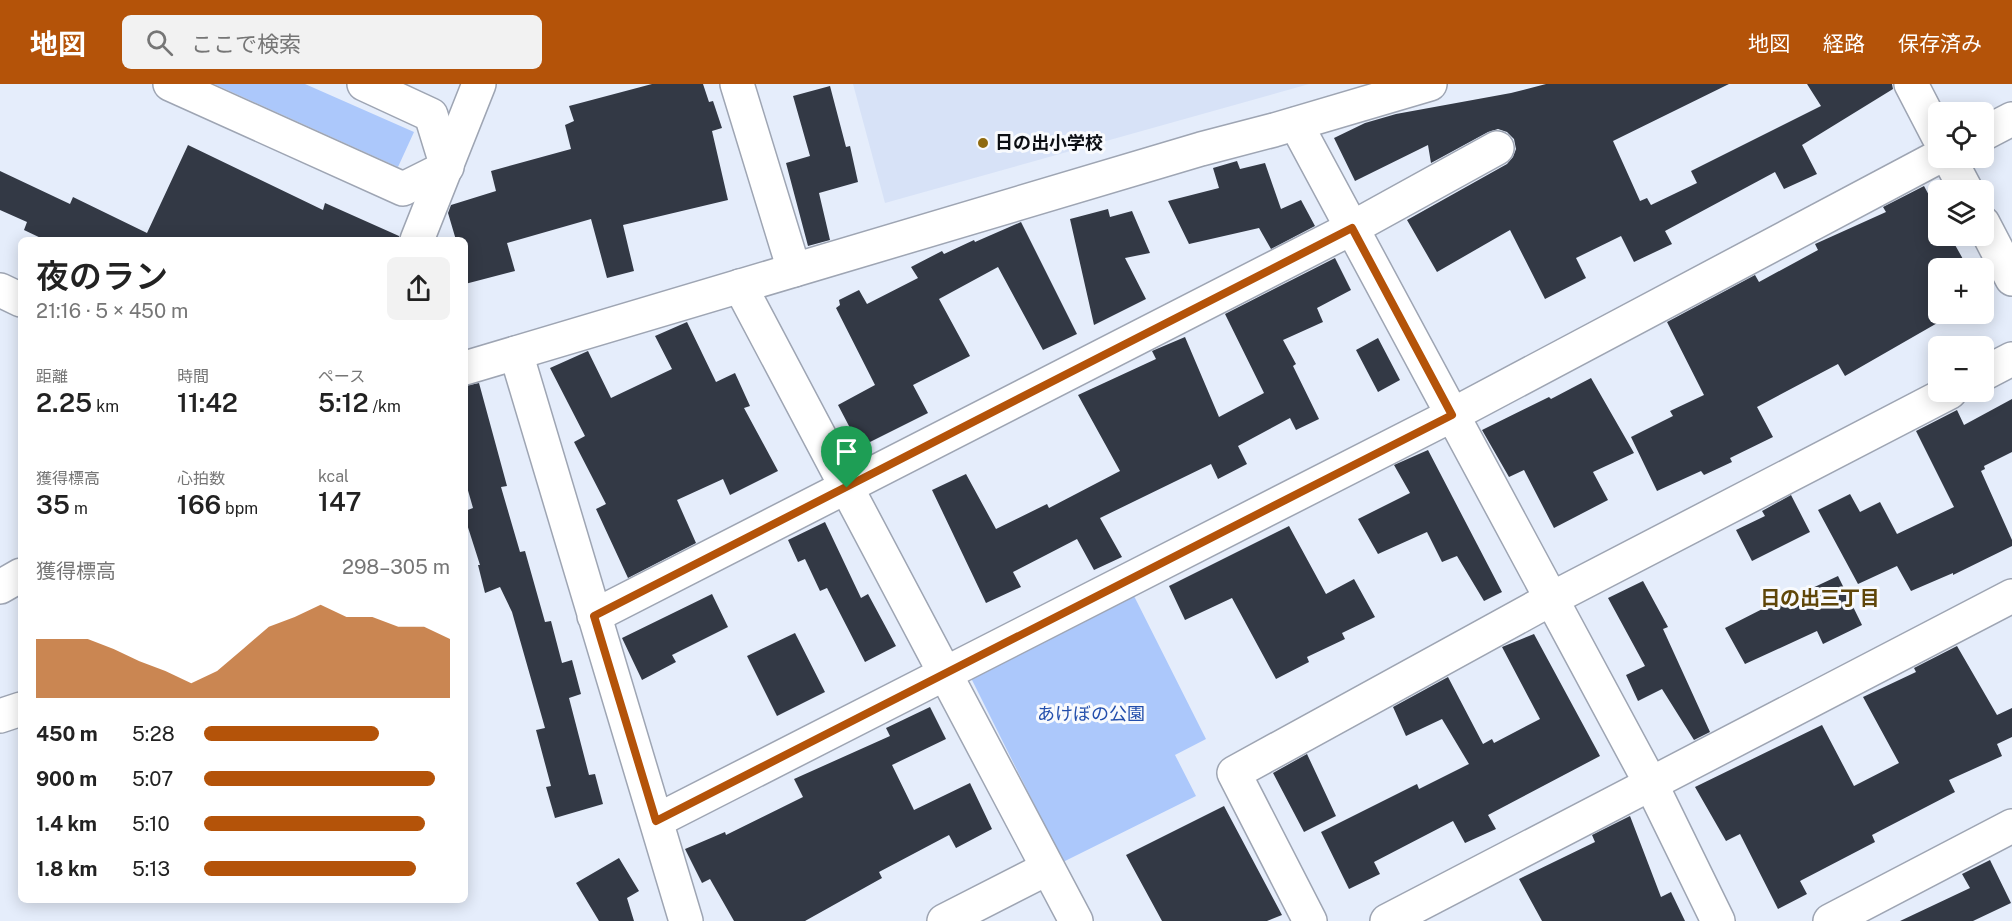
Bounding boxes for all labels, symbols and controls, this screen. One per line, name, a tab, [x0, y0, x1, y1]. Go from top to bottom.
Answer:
search box	[122, 15, 542, 69]
icon: search	[143, 26, 176, 59]
text: 地図	[30, 27, 86, 60]
text: ここで検索	[191, 31, 301, 57]
text: 地図	[1748, 31, 1790, 56]
text: 経路	[1823, 31, 1865, 56]
text: 保存済み	[1898, 31, 1982, 56]
map controls	[1928, 102, 1994, 402]
button: locate	[1928, 102, 1994, 168]
place label: 日の出小学校	[995, 132, 1103, 153]
marker: 日の出小学校	[976, 136, 990, 150]
button: layers	[1928, 180, 1994, 246]
text: 夜のラン	[36, 257, 168, 295]
button: share	[387, 257, 450, 320]
button: +	[1928, 258, 1994, 324]
text: 21:16 · 5 × 450 m	[36, 299, 188, 323]
button: −	[1928, 336, 1994, 402]
text: 距離	[36, 367, 68, 386]
text: 時間	[177, 367, 209, 386]
text: ペース	[318, 367, 365, 386]
text: 2.25	[36, 387, 92, 418]
text: 11:42	[177, 387, 238, 418]
text: 5:12	[318, 387, 369, 418]
text: km	[92, 397, 119, 416]
text: /km	[369, 397, 401, 416]
pin	[821, 426, 872, 488]
icon: arrive	[830, 435, 863, 468]
text: kcal	[318, 467, 349, 486]
text: 獲得標高	[36, 469, 100, 488]
text: 心拍数	[177, 469, 225, 488]
text: 147	[318, 486, 362, 517]
text: 35	[36, 489, 70, 520]
text: 166	[177, 489, 221, 520]
text: m	[70, 499, 88, 518]
text: bpm	[221, 499, 258, 518]
text: 298–305 m	[342, 555, 450, 579]
text: 獲得標高	[36, 559, 116, 583]
district label: 日の出三丁目	[1760, 586, 1880, 610]
park label: あけぼの公園	[1037, 703, 1145, 724]
text: 450 m	[36, 722, 98, 746]
text: 5:28	[132, 722, 175, 746]
text: 900 m	[36, 767, 97, 791]
text: 5:07	[132, 767, 173, 791]
text: 1.4 km	[36, 812, 97, 836]
text: 5:10	[132, 812, 170, 836]
text: 1.8 km	[36, 857, 97, 881]
text: 5:13	[132, 857, 170, 881]

